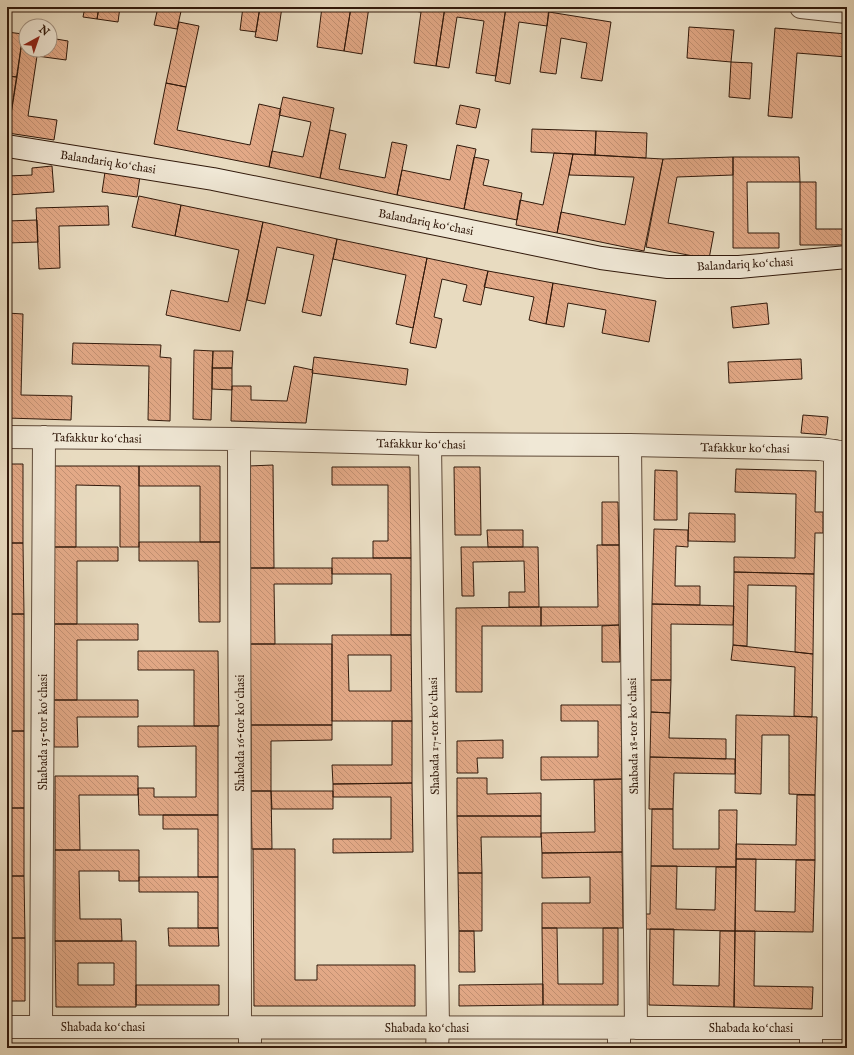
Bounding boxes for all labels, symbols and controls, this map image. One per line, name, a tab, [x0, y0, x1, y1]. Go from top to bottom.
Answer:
north arrow	[18, 18, 58, 58]
text: N	[35, 22, 52, 40]
street label: Balandariq koʻchasi	[59, 148, 157, 178]
street label: Balandariq koʻchasi	[377, 206, 475, 240]
street label: Balandariq koʻchasi	[696, 254, 794, 276]
street label: Tafakkur koʻchasi	[52, 430, 142, 447]
street label: Tafakkur koʻchasi	[376, 436, 466, 453]
street label: Tafakkur koʻchasi	[700, 440, 790, 457]
street label: Shabada 15-tor koʻchasi	[36, 674, 51, 790]
street label: Shabada 16-tor koʻchasi	[233, 674, 248, 792]
street label: Shabada 17-tor koʻchasi	[426, 677, 443, 795]
street label: Shabada 18-tor koʻchasi	[625, 677, 642, 794]
street label: Shabada koʻchasi	[61, 1020, 145, 1035]
street label: Shabada koʻchasi	[385, 1021, 469, 1036]
street label: Shabada koʻchasi	[709, 1021, 793, 1036]

